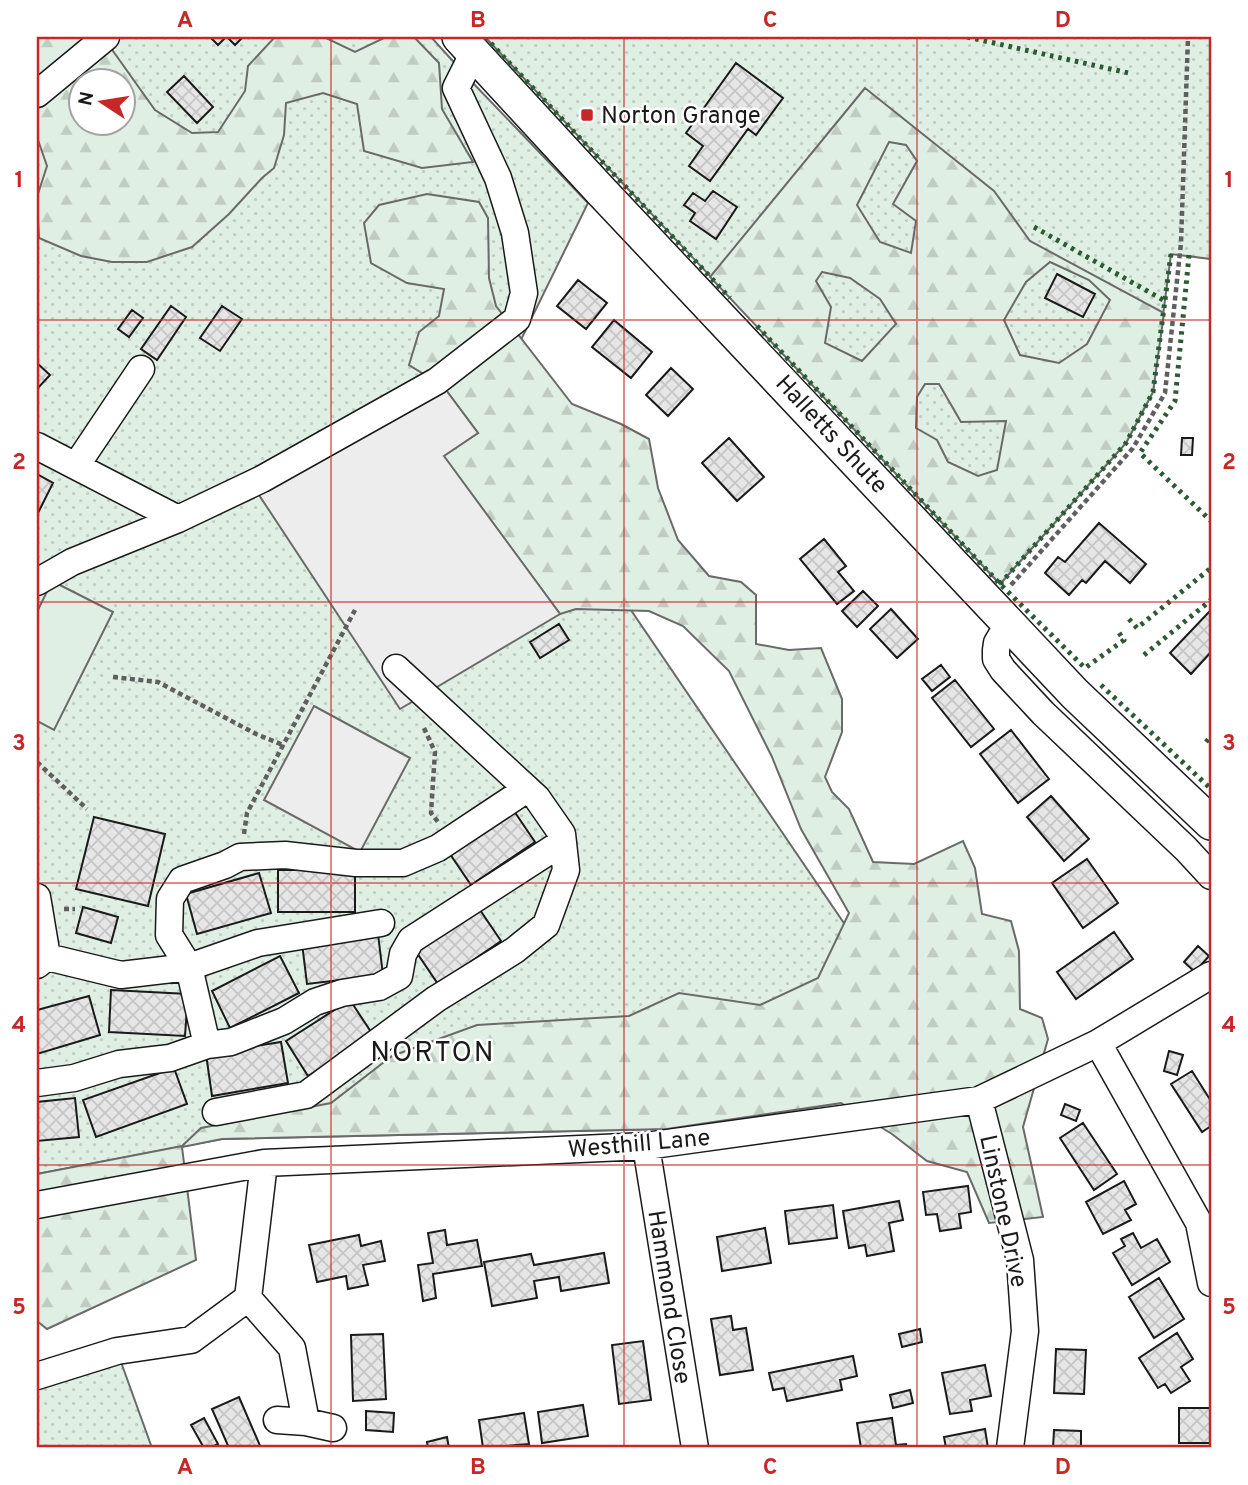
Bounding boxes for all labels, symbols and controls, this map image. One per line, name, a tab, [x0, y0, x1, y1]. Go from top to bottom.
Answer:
text: A	[177, 7, 193, 36]
text: B	[470, 7, 486, 36]
text: C	[763, 7, 777, 36]
text: D	[1055, 7, 1071, 36]
north arrow	[66, 66, 136, 136]
text: N	[74, 90, 100, 108]
place label: Norton Grange	[601, 102, 761, 132]
marker: Norton Grange	[579, 107, 595, 123]
text: 1	[14, 167, 24, 196]
text: 1	[1224, 167, 1234, 196]
street label: Halletts Shute	[768, 370, 893, 501]
text: 2	[12, 449, 26, 478]
text: 2	[1222, 449, 1236, 478]
text: 3	[12, 730, 26, 759]
text: 3	[1222, 730, 1236, 759]
text: 4	[12, 1012, 26, 1041]
text: 4	[1222, 1012, 1236, 1041]
district label: NORTON	[370, 1036, 496, 1072]
street label: Westhill Lane	[567, 1124, 712, 1166]
street label: Linstone Drive	[971, 1132, 1033, 1291]
street label: Hammond Close	[639, 1208, 697, 1386]
text: 5	[12, 1294, 26, 1323]
text: 5	[1222, 1294, 1236, 1323]
text: A	[177, 1454, 193, 1483]
text: B	[470, 1454, 486, 1483]
text: C	[763, 1454, 777, 1483]
text: D	[1055, 1454, 1071, 1483]

